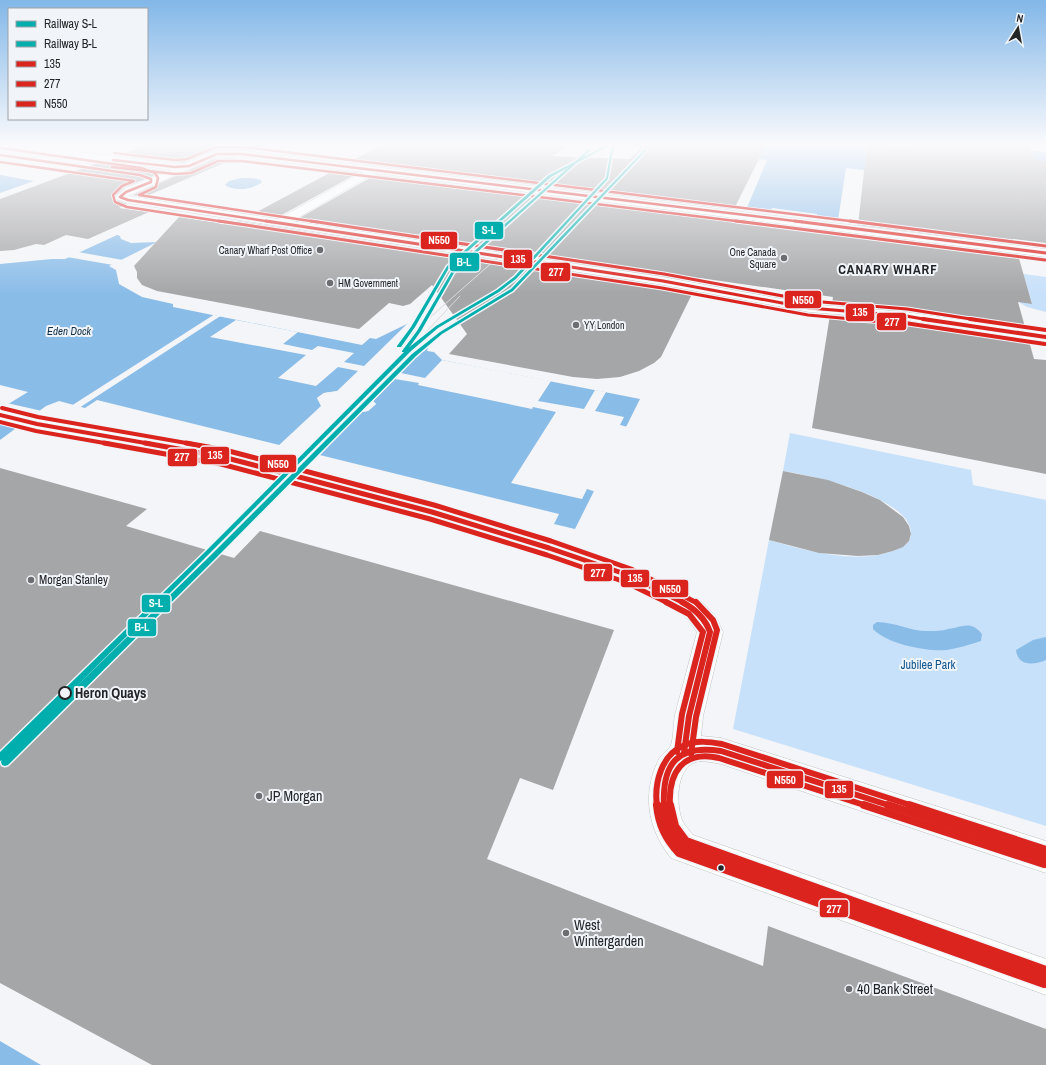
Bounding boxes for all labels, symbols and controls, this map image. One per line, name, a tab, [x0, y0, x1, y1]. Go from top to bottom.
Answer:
legend	[8, 8, 148, 120]
north arrow	[998, 8, 1038, 48]
text: N	[1015, 11, 1024, 26]
text: Railway S-L	[44, 16, 98, 32]
text: Railway B-L	[44, 36, 98, 52]
text: 135	[44, 56, 61, 72]
text: 277	[44, 76, 61, 92]
text: N550	[44, 96, 68, 112]
line badge: S-L	[474, 221, 504, 240]
text: S-L	[482, 223, 497, 237]
line badge: N550	[420, 231, 458, 250]
text: N550	[428, 233, 450, 247]
place label: Canary Wharf Post Office	[219, 244, 312, 257]
marker: Canary Wharf Post Office	[315, 245, 325, 255]
place label: One Canada Square	[730, 246, 776, 271]
line badge: 135	[503, 249, 533, 269]
line badge: B-L	[449, 252, 480, 272]
text: 135	[510, 252, 526, 266]
marker: One Canada Square	[779, 253, 789, 263]
text: B-L	[456, 255, 472, 269]
district label: CANARY WHARF	[838, 261, 938, 278]
line badge: 277	[540, 262, 571, 282]
text: 277	[548, 265, 564, 279]
place label: HM Government	[338, 277, 399, 290]
marker: HM Government	[325, 278, 335, 288]
line badge: N550	[784, 290, 822, 309]
text: N550	[792, 293, 814, 307]
line badge: 135	[845, 303, 875, 322]
text: 135	[852, 305, 868, 319]
line badge: 277	[876, 312, 907, 331]
text: 277	[884, 315, 900, 329]
place label: YY London	[584, 319, 624, 332]
marker: YY London	[571, 320, 581, 330]
water label: Eden Dock	[47, 324, 92, 338]
line badge: 135	[200, 446, 230, 465]
line badge: 277	[167, 448, 198, 467]
text: 135	[207, 448, 223, 462]
text: 277	[174, 450, 190, 464]
line badge: N550	[259, 454, 297, 473]
text: N550	[267, 457, 289, 471]
line badge: 277	[583, 563, 613, 582]
text: 277	[590, 566, 606, 580]
line badge: 135	[620, 569, 650, 588]
text: 135	[627, 571, 643, 585]
place label: Morgan Stanley	[39, 572, 108, 588]
marker: Morgan Stanley	[26, 575, 36, 585]
line badge: N550	[651, 579, 689, 598]
text: N550	[659, 582, 681, 596]
line badge: S-L	[141, 594, 171, 613]
text: S-L	[149, 596, 164, 610]
line badge: B-L	[127, 618, 157, 637]
text: B-L	[134, 620, 150, 634]
park label: Jubilee Park	[901, 657, 955, 673]
place label: Heron Quays	[75, 684, 146, 702]
marker: Heron Quays	[58, 686, 72, 700]
line badge: N550	[766, 770, 804, 789]
text: N550	[774, 773, 796, 787]
line badge: 135	[824, 780, 854, 799]
text: 135	[831, 782, 847, 796]
place label: JP Morgan	[267, 787, 322, 805]
marker: JP Morgan	[254, 791, 264, 801]
unlabelled marker	[716, 863, 726, 873]
line badge: 277	[819, 899, 849, 918]
text: 277	[826, 902, 842, 916]
place label: West Wintergarden	[574, 916, 644, 950]
marker: West Wintergarden	[561, 928, 571, 938]
place label: 40 Bank Street	[857, 980, 933, 998]
marker: 40 Bank Street	[844, 984, 854, 994]

